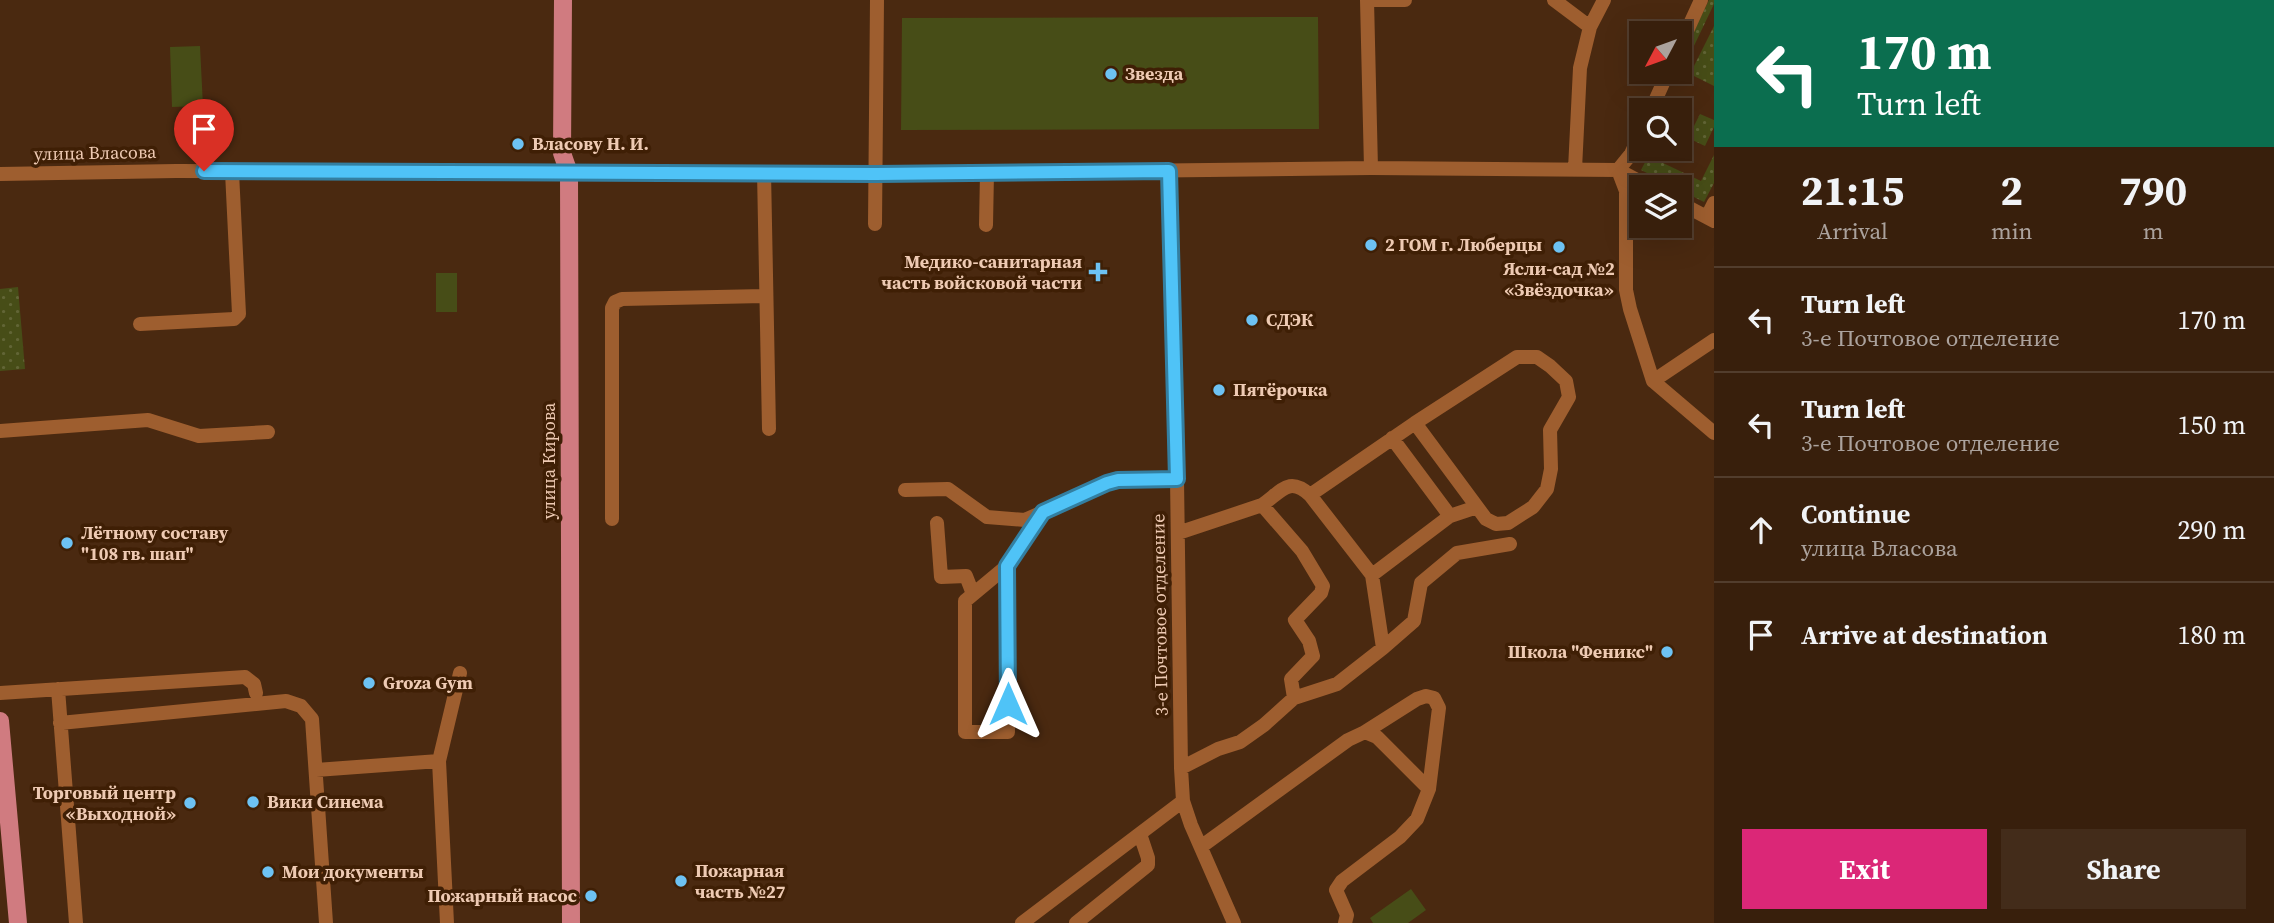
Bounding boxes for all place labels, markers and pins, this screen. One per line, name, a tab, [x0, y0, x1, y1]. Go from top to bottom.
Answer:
place label: Звезда	[1125, 61, 1184, 86]
marker: Звезда	[1103, 66, 1119, 82]
pin	[174, 99, 234, 171]
place label: Власову Н. И.	[532, 131, 649, 156]
marker: Власову Н. И.	[510, 136, 526, 152]
place label: 2 ГОМ г. Люберцы	[1385, 232, 1543, 257]
marker: 2 ГОМ г. Люберцы	[1363, 237, 1379, 253]
marker: Ясли-сад №2 «Звёздочка»	[1551, 239, 1567, 255]
place label: Медико-санитарная часть войсковой части	[882, 249, 1082, 295]
place label: Ясли-сад №2 «Звёздочка»	[1503, 256, 1615, 302]
marker: Медико-санитарная часть войсковой части	[1088, 262, 1108, 282]
place label: СДЭК	[1266, 307, 1314, 332]
marker: СДЭК	[1244, 312, 1260, 328]
place label: Пятёрочка	[1233, 377, 1328, 402]
marker: Пятёрочка	[1211, 382, 1227, 398]
place label: Лётному составу "108 гв. шап"	[81, 520, 229, 566]
marker: Лётному составу "108 гв. шап"	[59, 535, 75, 551]
place label: Школа "Феникс"	[1508, 639, 1653, 664]
marker: Школа "Феникс"	[1659, 644, 1675, 660]
place label: Groza Gym	[383, 670, 473, 695]
marker: Groza Gym	[361, 675, 377, 691]
place label: Торговый центр «Выходной»	[33, 780, 176, 826]
place label: Вики Синема	[267, 789, 384, 814]
marker: Вики Синема	[245, 794, 261, 810]
marker: Торговый центр «Выходной»	[182, 795, 198, 811]
place label: Пожарная часть №27	[695, 858, 786, 904]
place label: Мои документы	[282, 859, 424, 884]
marker: Мои документы	[260, 864, 276, 880]
marker: Пожарная часть №27	[673, 873, 689, 889]
place label: Пожарный насос	[427, 883, 577, 908]
marker: Пожарный насос	[583, 888, 599, 904]

